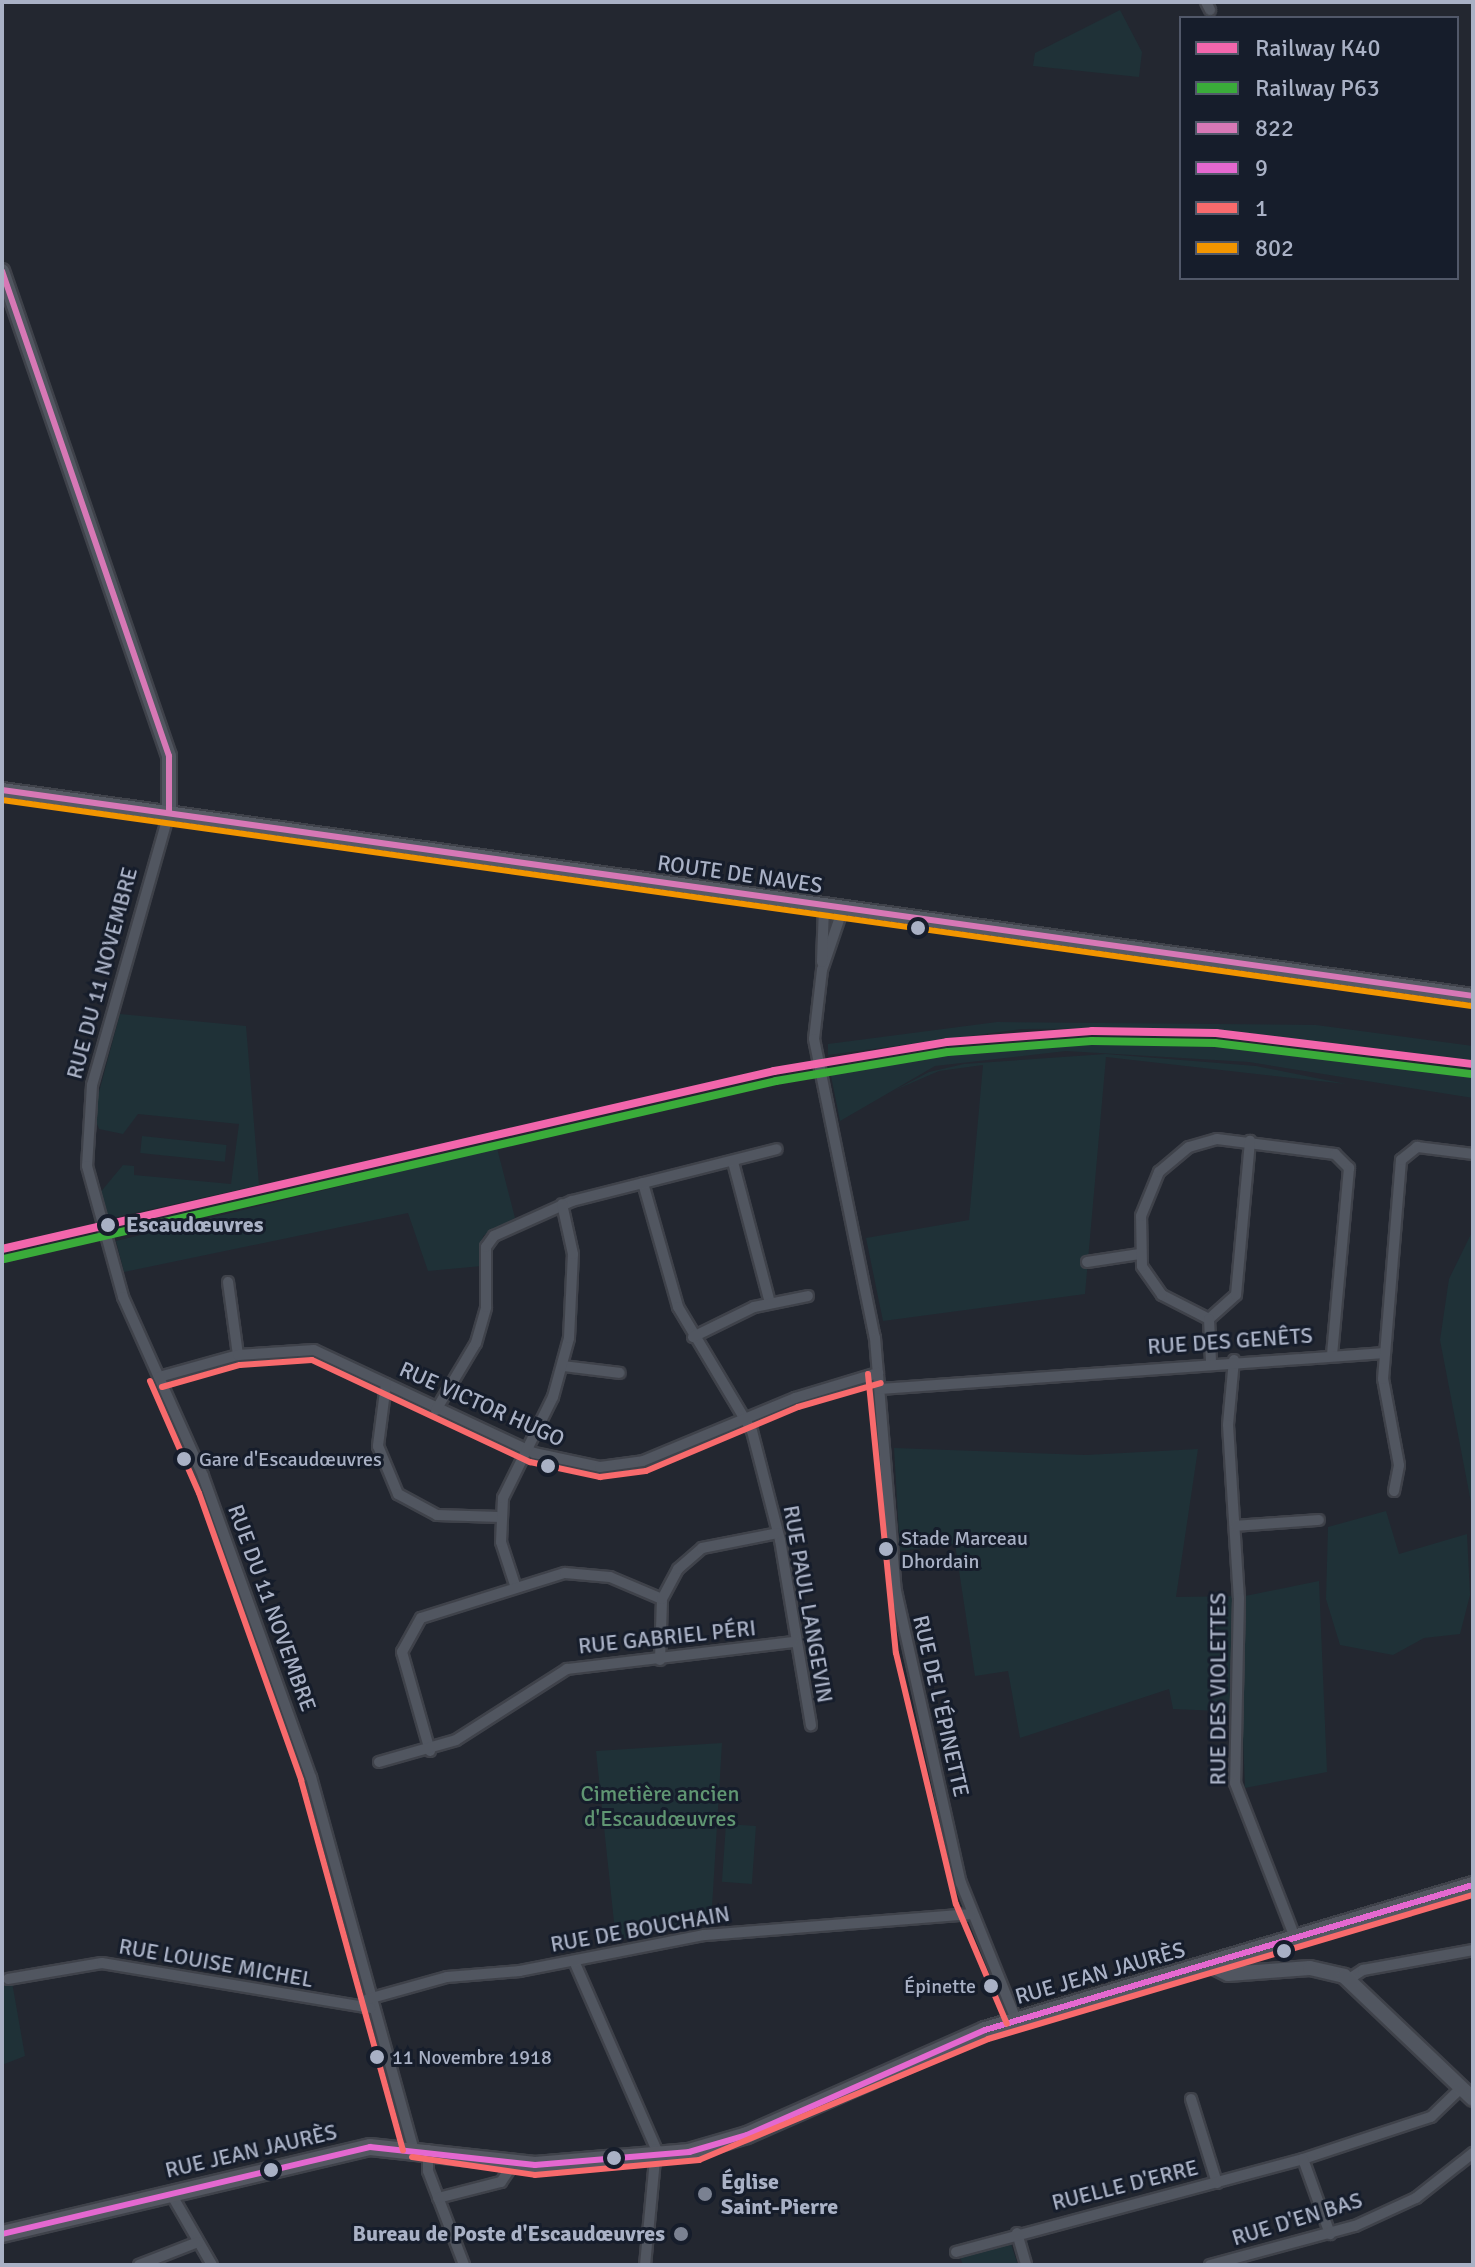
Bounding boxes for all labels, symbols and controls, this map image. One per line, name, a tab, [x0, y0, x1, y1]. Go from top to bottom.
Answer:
legend	[1179, 16, 1459, 280]
text: Railway K40	[1255, 33, 1381, 63]
text: Railway P63	[1255, 73, 1380, 103]
text: 822	[1255, 113, 1294, 143]
text: 9	[1255, 153, 1268, 183]
text: 1	[1255, 193, 1268, 223]
text: 802	[1255, 233, 1294, 263]
street label: ROUTE DE NAVES	[656, 849, 824, 899]
street label: RUE DU 11 NOVEMBRE	[61, 864, 143, 1082]
unlabelled marker	[910, 920, 926, 936]
place label: Escaudœuvres	[126, 1212, 263, 1238]
marker: Escaudœuvres	[97, 1214, 119, 1236]
street label: RUE DES GENÊTS	[1146, 1322, 1314, 1360]
street label: RUE VICTOR HUGO	[395, 1356, 569, 1452]
place label: Gare d'Escaudœuvres	[199, 1447, 382, 1471]
marker: Gare d'Escaudœuvres	[176, 1451, 192, 1467]
unlabelled marker	[540, 1458, 556, 1474]
street label: RUE DU 11 NOVEMBRE	[222, 1501, 322, 1715]
street label: RUE PAUL LANGEVIN	[778, 1503, 838, 1705]
place label: Stade Marceau Dhordain	[901, 1526, 1028, 1573]
marker: Stade Marceau Dhordain	[878, 1541, 894, 1557]
street label: RUE DES VIOLETTES	[1205, 1593, 1231, 1785]
street label: RUE DE L'ÉPINETTE	[907, 1613, 975, 1799]
street label: RUE GABRIEL PÉRI	[577, 1615, 757, 1659]
park label: Cimetière ancien d'Escaudœuvres	[581, 1780, 739, 1832]
street label: RUE DE BOUCHAIN	[548, 1900, 732, 1958]
street label: RUE LOUISE MICHEL	[117, 1933, 315, 1993]
street label: RUE JEAN JAURÈS	[1012, 1936, 1188, 2010]
unlabelled marker	[1276, 1943, 1292, 1959]
place label: Épinette	[904, 1974, 976, 1998]
marker: Épinette	[983, 1978, 999, 1994]
place label: 11 Novembre 1918	[392, 2045, 552, 2069]
marker: 11 Novembre 1918	[369, 2049, 385, 2065]
street label: RUE JEAN JAURÈS	[162, 2118, 340, 2184]
unlabelled marker	[606, 2150, 622, 2166]
street label: RUELLE D'ERRE	[1049, 2154, 1201, 2216]
unlabelled marker	[263, 2162, 279, 2178]
place label: Église Saint-Pierre	[721, 2168, 838, 2220]
marker: Église Saint-Pierre	[696, 2185, 714, 2203]
street label: RUE D'EN BAS	[1229, 2187, 1365, 2251]
place label: Bureau de Poste d'Escaudœuvres	[352, 2221, 665, 2247]
marker: Bureau de Poste d'Escaudœuvres	[672, 2225, 690, 2243]

